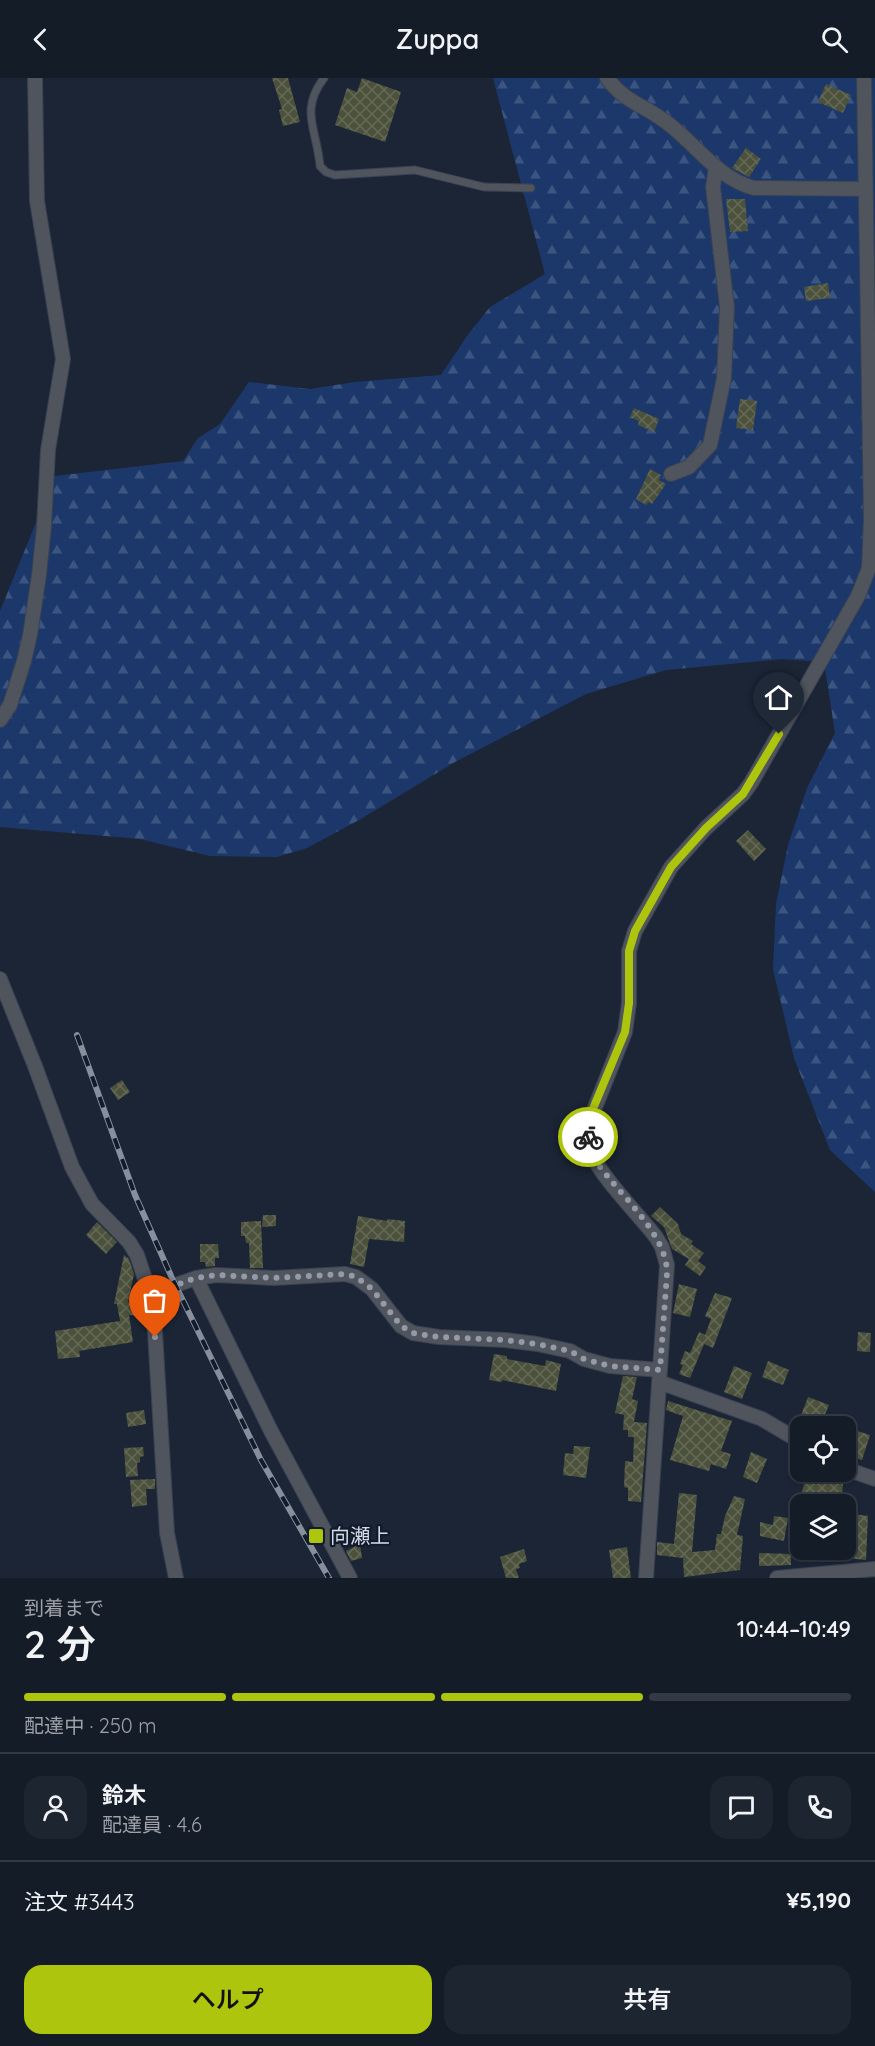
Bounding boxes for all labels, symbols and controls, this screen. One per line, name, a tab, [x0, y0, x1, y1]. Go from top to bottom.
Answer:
text: Zuppa	[396, 22, 479, 56]
icon: back	[24, 23, 57, 56]
icon: search	[818, 23, 851, 56]
pin	[753, 672, 804, 734]
icon: home	[762, 681, 795, 714]
courier	[558, 1107, 618, 1167]
icon: bike	[572, 1121, 605, 1154]
pin	[129, 1275, 180, 1337]
icon: bag	[138, 1284, 171, 1317]
map controls	[790, 1416, 856, 1560]
button: locate	[790, 1416, 856, 1482]
button: layers	[790, 1494, 856, 1560]
place label: 向瀬上	[330, 1523, 390, 1548]
marker: 向瀬上	[307, 1527, 325, 1545]
text: 到着まで	[24, 1595, 104, 1620]
text: 10:44–10:49	[737, 1615, 851, 1643]
text: 2 分	[24, 1619, 96, 1668]
text: 配達中 · 250 m	[24, 1713, 156, 1738]
button: person	[24, 1776, 87, 1839]
button: chat	[710, 1776, 773, 1839]
button: phone	[788, 1776, 851, 1839]
text: 鈴木	[102, 1781, 146, 1809]
text: 配達員 · 4.6	[102, 1812, 202, 1837]
text: ¥5,190	[786, 1886, 851, 1914]
text: 注文 #3443	[24, 1888, 135, 1916]
button: ヘルプ	[24, 1965, 432, 2034]
button: 共有	[444, 1965, 851, 2034]

